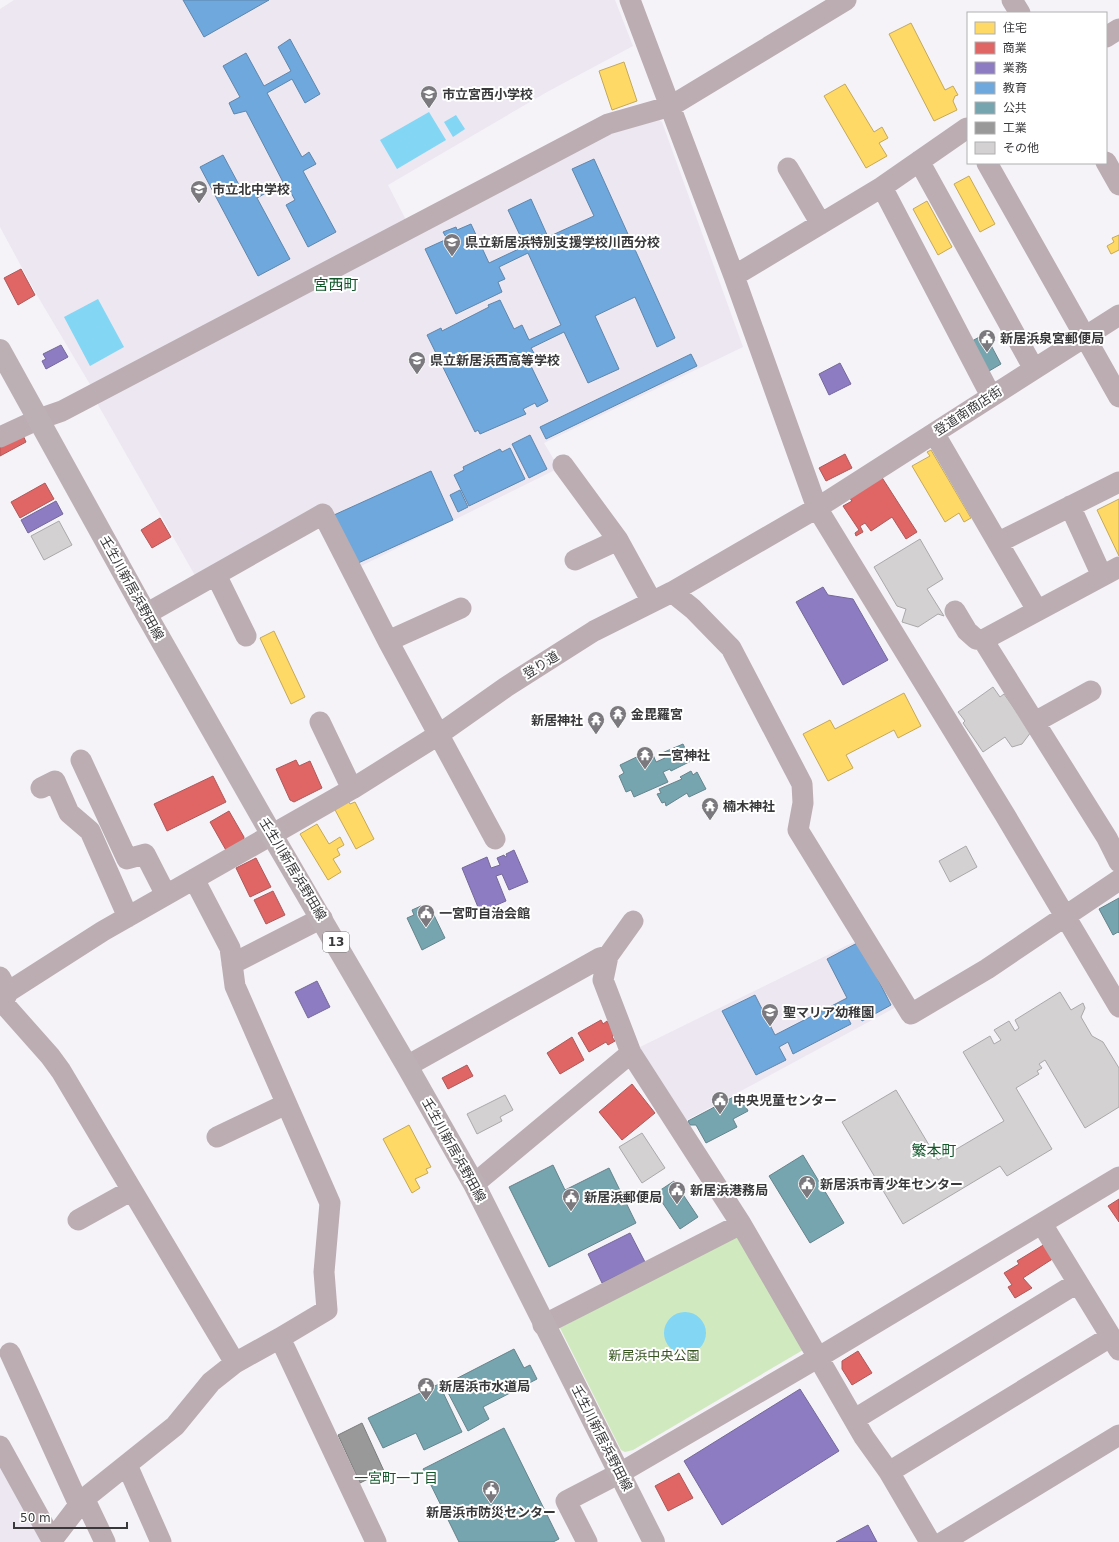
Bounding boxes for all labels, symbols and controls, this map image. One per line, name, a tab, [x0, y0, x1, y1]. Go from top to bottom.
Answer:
legend	[967, 12, 1107, 164]
text: 住宅	[1003, 21, 1027, 35]
text: 商業	[1003, 41, 1027, 55]
text: 業務	[1003, 61, 1027, 75]
text: 教育	[1003, 81, 1027, 95]
school or university icon: 市立宮西小学校	[419, 84, 439, 109]
place label: 市立宮西小学校	[442, 87, 533, 102]
text: 公共	[1003, 101, 1027, 115]
text: 工業	[1003, 121, 1027, 135]
text: その他	[1003, 141, 1039, 155]
school or university icon: 市立北中学校	[189, 179, 209, 204]
place label: 市立北中学校	[212, 182, 290, 197]
school or university icon: 県立新居浜特別支援学校川西分校	[442, 232, 462, 257]
place label: 県立新居浜特別支援学校川西分校	[465, 235, 660, 250]
district label: 宮西町	[313, 276, 359, 294]
public building icon: 新居浜泉宮郵便局	[977, 328, 997, 353]
place label: 新居浜泉宮郵便局	[1000, 331, 1104, 346]
school or university icon: 県立新居浜西高等学校	[407, 350, 427, 375]
place label: 県立新居浜西高等学校	[430, 353, 560, 368]
street label: 登道南商店街	[931, 383, 1005, 439]
street label: 壬生川新居浜野田線	[97, 533, 167, 643]
street label: 登り道	[520, 648, 562, 682]
temple icon: 金毘羅宮	[608, 704, 628, 729]
place label: 金毘羅宮	[631, 707, 683, 722]
temple icon: 新居神社	[586, 710, 606, 735]
place label: 新居神社	[531, 713, 583, 728]
temple icon: 一宮神社	[635, 745, 655, 770]
place label: 一宮神社	[658, 748, 710, 763]
temple icon: 楠木神社	[700, 796, 720, 821]
place label: 楠木神社	[723, 799, 775, 814]
street label: 壬生川新居浜野田線	[256, 815, 330, 923]
public building icon: 一宮町自治会館	[416, 903, 436, 928]
place label: 一宮町自治会館	[439, 906, 530, 921]
road number: 13	[323, 932, 349, 952]
school or university icon: 聖マリア幼稚園	[760, 1002, 780, 1027]
place label: 聖マリア幼稚園	[783, 1005, 874, 1020]
public building icon: 中央児童センター	[710, 1090, 730, 1115]
place label: 中央児童センター	[733, 1093, 837, 1108]
street label: 壬生川新居浜野田線	[419, 1095, 489, 1205]
district label: 繁本町	[911, 1142, 957, 1160]
public building icon: 新居浜市青少年センター	[797, 1174, 817, 1199]
place label: 新居浜市青少年センター	[820, 1177, 963, 1192]
public building icon: 新居浜港務局	[667, 1180, 687, 1205]
place label: 新居浜港務局	[690, 1183, 768, 1198]
public building icon: 新居浜郵便局	[561, 1187, 581, 1212]
place label: 新居浜郵便局	[584, 1190, 662, 1205]
park label: 新居浜中央公園	[608, 1348, 700, 1363]
public building icon: 新居浜市水道局	[416, 1376, 436, 1401]
place label: 新居浜市水道局	[439, 1379, 530, 1394]
street label: 壬生川新居浜野田線	[569, 1382, 635, 1494]
district label: 一宮町一丁目	[354, 1470, 438, 1486]
public building icon: 新居浜市防災センター	[481, 1479, 501, 1504]
scale bar	[14, 1504, 127, 1530]
place label: 新居浜市防災センター	[426, 1505, 556, 1520]
text: 50 m	[20, 1511, 51, 1525]

